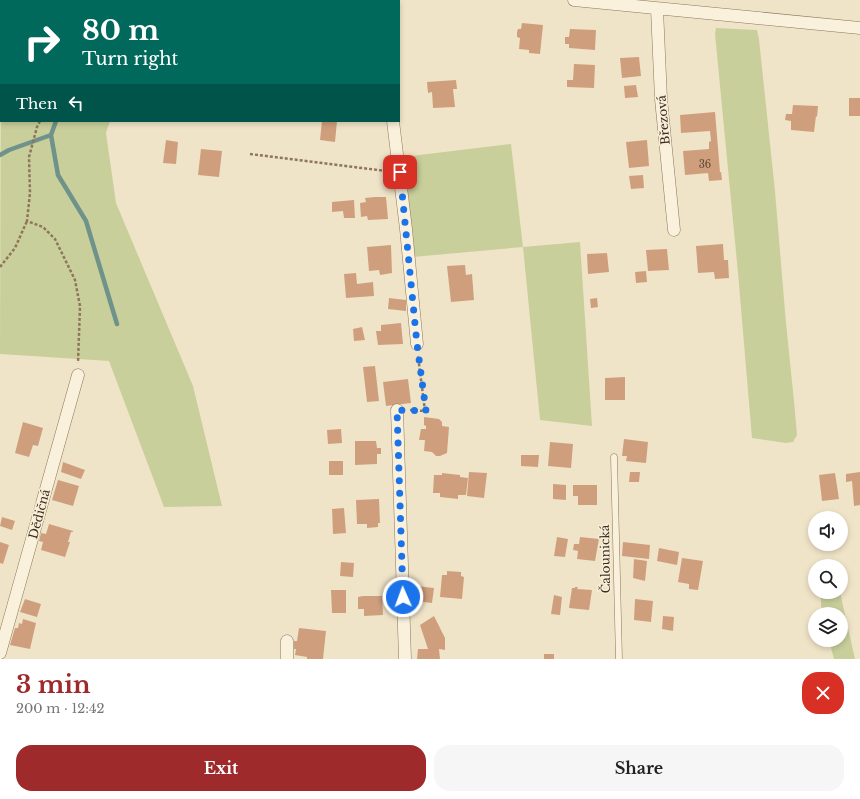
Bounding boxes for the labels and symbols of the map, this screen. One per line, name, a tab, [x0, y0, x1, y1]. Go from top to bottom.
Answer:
street label: Březová	[653, 94, 673, 145]
pin	[383, 155, 417, 189]
house number: 36	[699, 158, 711, 171]
street label: Dědičná	[25, 487, 53, 541]
street label: Čalounická	[596, 524, 613, 594]
position arrow	[382, 576, 424, 618]

